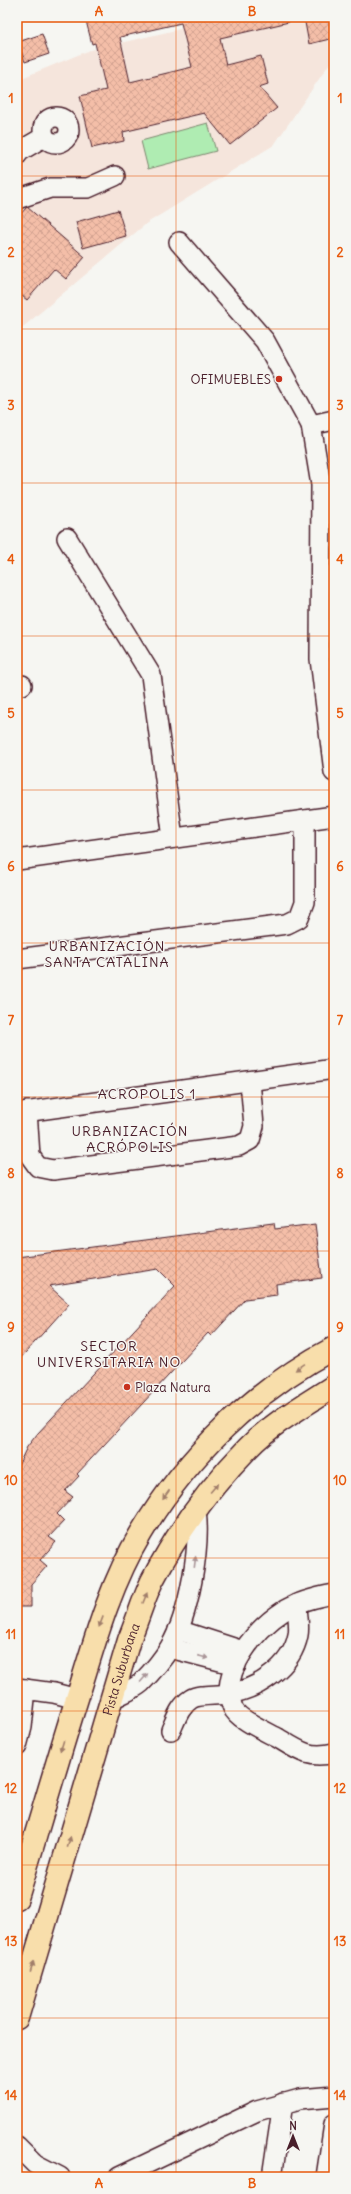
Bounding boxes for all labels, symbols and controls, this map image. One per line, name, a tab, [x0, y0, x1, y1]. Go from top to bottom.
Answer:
text: A	[95, 3, 104, 20]
text: B	[248, 3, 257, 20]
text: 1	[8, 90, 14, 107]
text: 1	[337, 90, 343, 107]
text: 2	[7, 244, 15, 261]
text: 2	[336, 244, 344, 261]
place label: OFIMUEBLES	[190, 371, 271, 388]
marker: OFIMUEBLES	[274, 374, 284, 384]
text: 3	[7, 397, 15, 414]
text: 3	[336, 397, 344, 414]
text: 4	[7, 551, 15, 568]
text: 4	[336, 551, 344, 568]
text: 5	[7, 705, 15, 722]
text: 5	[336, 705, 344, 722]
text: 6	[7, 858, 15, 875]
text: 6	[336, 858, 344, 875]
district label: URBANIZACIÓN SANTA CATALINA	[44, 937, 170, 971]
text: 7	[8, 1012, 15, 1029]
text: 7	[337, 1012, 344, 1029]
district label: ACROPOLIS 1	[98, 1085, 196, 1103]
district label: URBANIZACIÓN ACRÓPOLIS	[72, 1122, 188, 1156]
text: 8	[7, 1165, 15, 1182]
text: 8	[336, 1165, 344, 1182]
text: 9	[7, 1319, 15, 1336]
text: 9	[336, 1319, 344, 1336]
district label: SECTOR UNIVERSITARIA NO	[37, 1337, 181, 1371]
one-way arrow	[295, 1363, 305, 1371]
place label: Plaza Natura	[135, 1379, 211, 1396]
marker: Plaza Natura	[122, 1382, 132, 1392]
text: 10	[4, 1472, 18, 1489]
text: 10	[333, 1472, 347, 1489]
one-way arrow	[209, 1483, 218, 1494]
one-way arrow	[162, 1489, 170, 1500]
one-way arrow	[192, 1556, 198, 1568]
one-way arrow	[143, 1592, 149, 1604]
one-way arrow	[97, 1617, 103, 1629]
street label: Pista Suburbana	[99, 1621, 143, 1717]
text: 11	[6, 1626, 16, 1643]
text: 11	[335, 1626, 345, 1643]
one-way arrow	[197, 1654, 209, 1660]
one-way arrow	[139, 1674, 148, 1683]
one-way arrow	[59, 1741, 65, 1753]
text: 12	[5, 1780, 17, 1797]
text: 12	[334, 1780, 346, 1797]
one-way arrow	[66, 1836, 72, 1848]
text: 13	[5, 1933, 17, 1950]
text: 13	[334, 1933, 346, 1950]
one-way arrow	[29, 1961, 35, 1973]
text: 14	[5, 2087, 18, 2104]
text: 14	[334, 2087, 347, 2104]
north arrow	[273, 2116, 313, 2156]
text: N	[289, 2119, 297, 2133]
text: A	[95, 2175, 104, 2192]
text: B	[248, 2175, 257, 2192]

